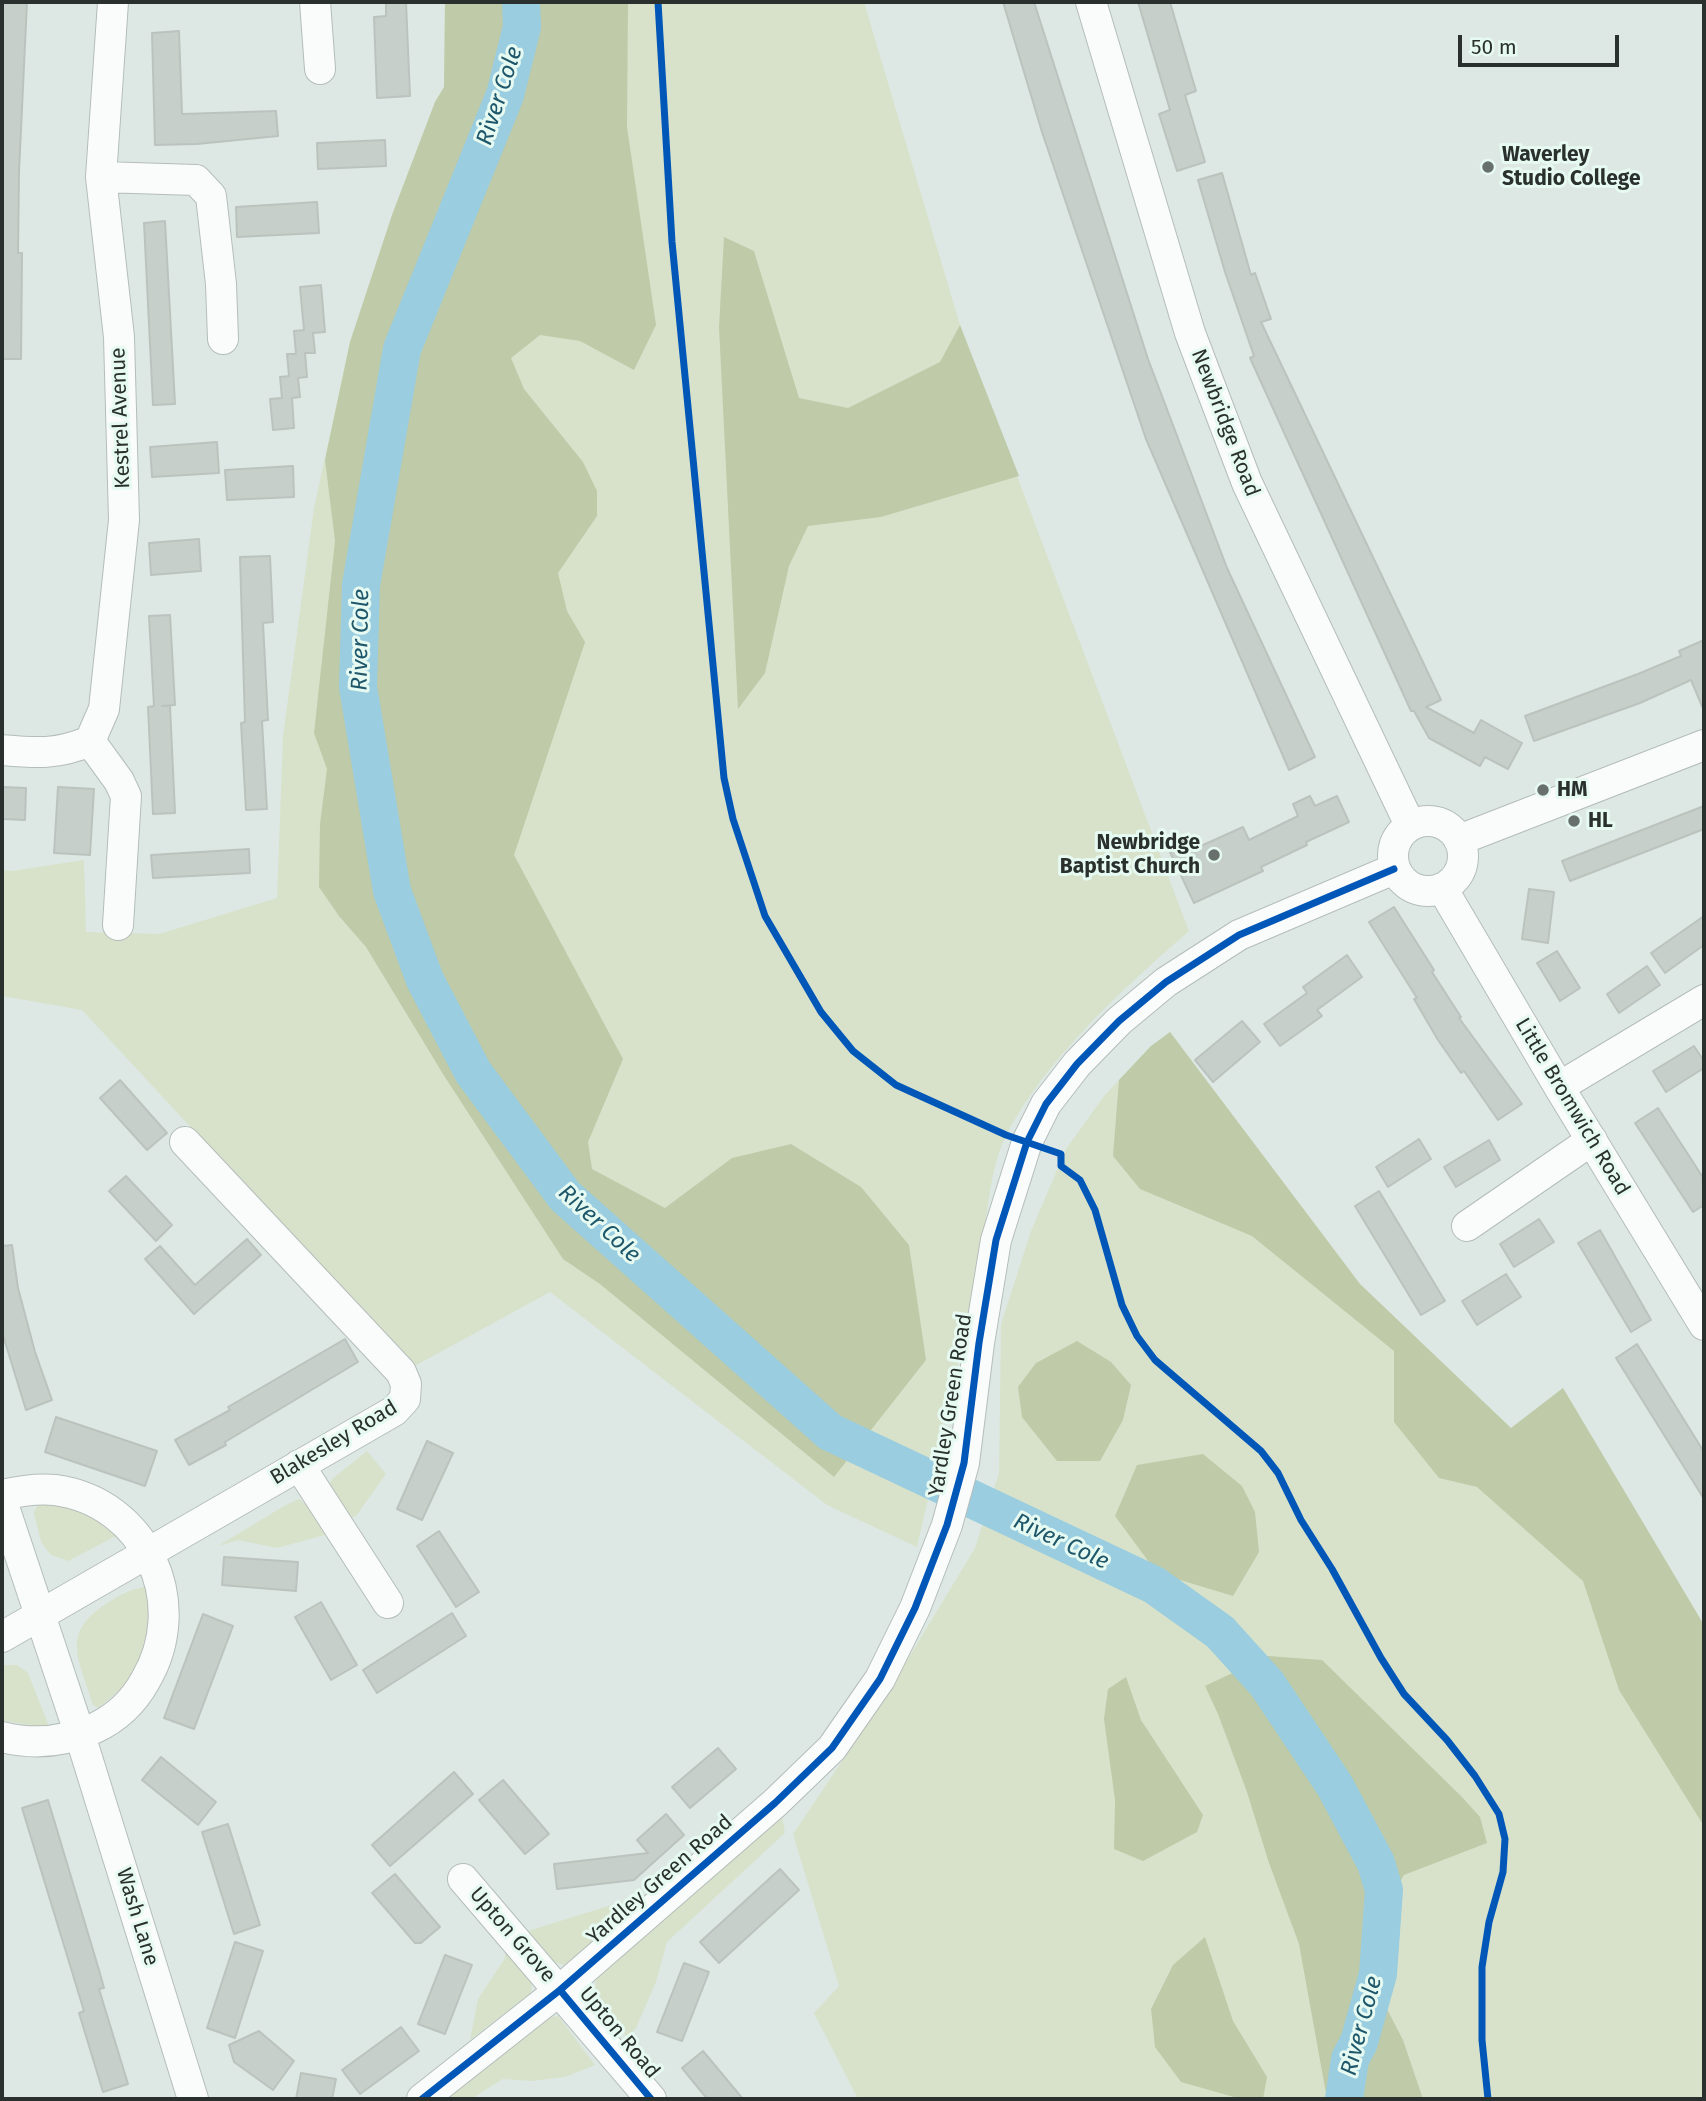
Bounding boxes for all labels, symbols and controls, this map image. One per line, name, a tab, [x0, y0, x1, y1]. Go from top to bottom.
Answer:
scale bar	[1461, 21, 1622, 65]
text: 50 m	[1471, 34, 1517, 60]
water label: River Cole	[471, 43, 529, 149]
place label: Waverley Studio College	[1502, 142, 1640, 192]
marker: Waverley Studio College	[1480, 159, 1496, 175]
street label: Newbridge Road	[1185, 346, 1265, 500]
street label: Kestrel Avenue	[106, 347, 136, 489]
water label: River Cole	[346, 589, 376, 691]
place label: HM	[1557, 777, 1587, 803]
marker: HM	[1535, 782, 1551, 798]
place label: HL	[1588, 808, 1613, 834]
marker: HL	[1566, 813, 1582, 829]
place label: Newbridge Baptist Church	[1060, 830, 1200, 880]
marker: Newbridge Baptist Church	[1206, 847, 1222, 863]
street label: Little Bromwich Road	[1509, 1014, 1635, 1200]
water label: River Cole	[552, 1179, 646, 1269]
street label: Yardley Green Road	[924, 1312, 978, 1498]
street label: Blakesley Road	[266, 1395, 402, 1491]
water label: River Cole	[1009, 1508, 1113, 1576]
street label: Yardley Green Road	[582, 1810, 738, 1950]
street label: Wash Lane	[110, 1865, 164, 1969]
street label: Upton Grove	[464, 1882, 560, 1988]
water label: River Cole	[1335, 1973, 1389, 2079]
street label: Upton Road	[573, 1982, 665, 2084]

